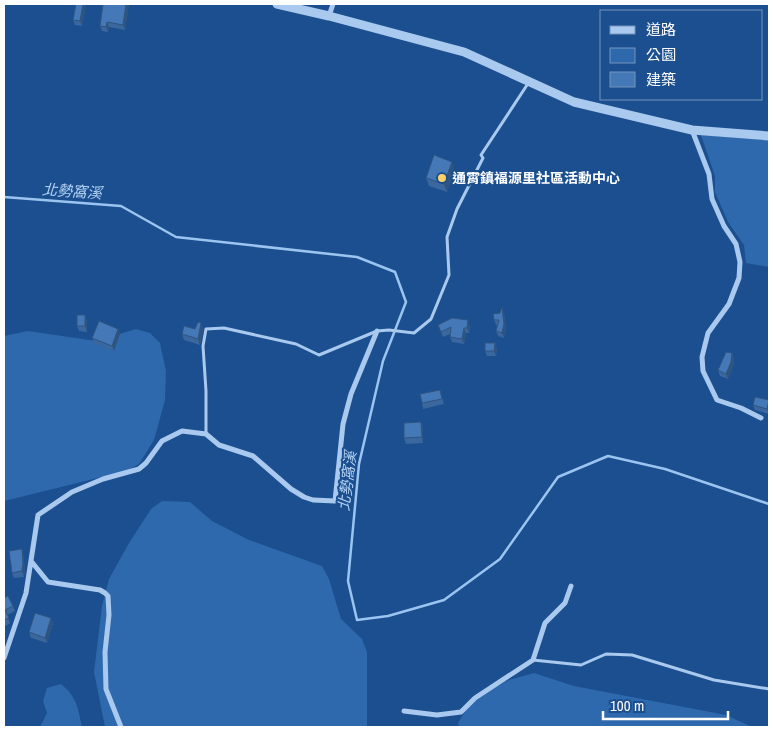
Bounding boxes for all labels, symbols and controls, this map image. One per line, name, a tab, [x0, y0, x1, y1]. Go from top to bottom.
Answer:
legend	[600, 10, 763, 100]
text: 道路	[646, 19, 676, 40]
text: 公園	[646, 44, 676, 65]
text: 建築	[646, 69, 676, 90]
place label: 通霄鎮福源里社區活動中心	[452, 169, 620, 187]
marker: 通霄鎮福源里社區活動中心	[436, 172, 448, 184]
water label: 北勢窩溪	[41, 178, 105, 204]
water label: 北勢窩溪	[333, 448, 361, 512]
scale bar	[603, 688, 728, 720]
text: 100 m	[610, 695, 644, 716]

